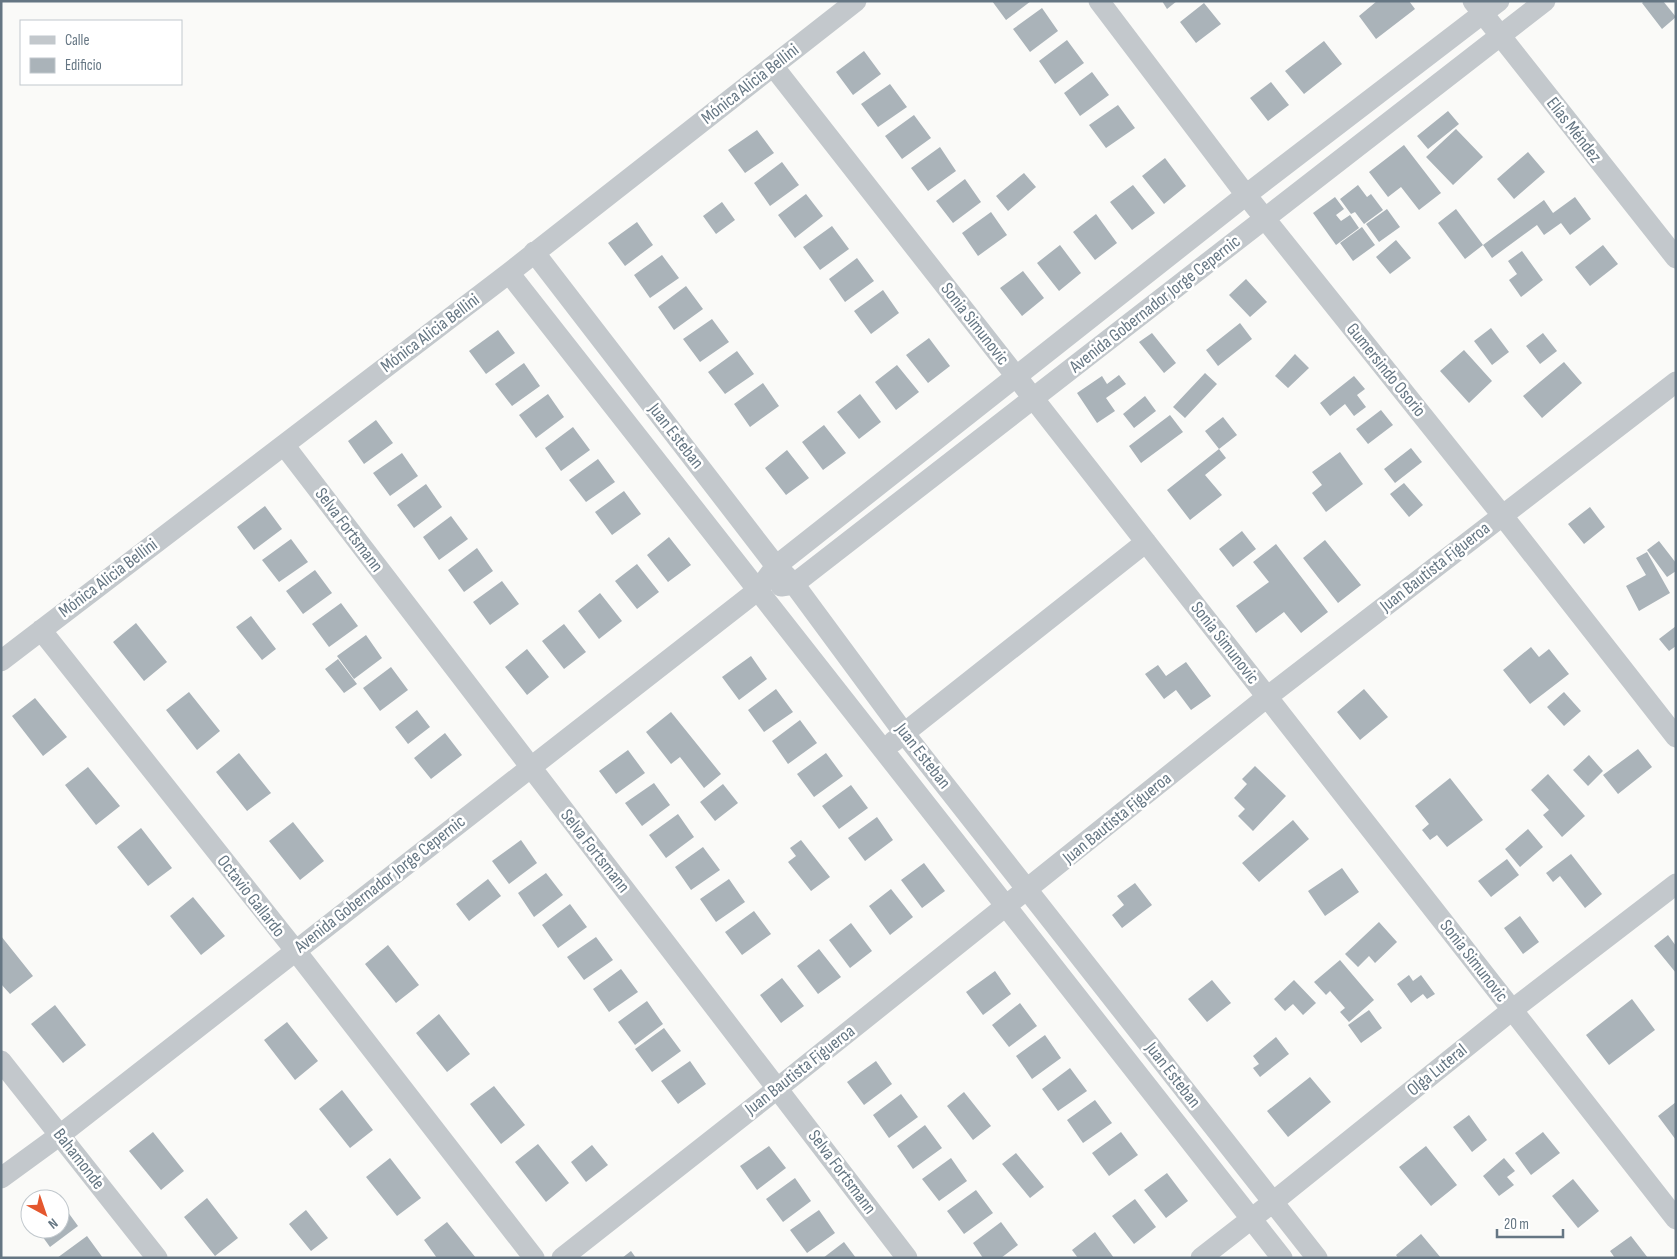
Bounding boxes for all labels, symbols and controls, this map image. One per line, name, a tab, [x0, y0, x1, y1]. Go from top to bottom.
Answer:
legend	[20, 20, 182, 85]
text: Calle	[65, 31, 89, 50]
street label: Mónica Alicia Bellini	[697, 39, 803, 129]
text: Edificio	[65, 56, 102, 75]
street label: Elías Méndez	[1542, 93, 1606, 167]
street label: Avenida Gobernador Jorge Cepernic	[1065, 231, 1245, 378]
street label: Sonia Simunovic	[936, 279, 1014, 369]
street label: Mónica Alicia Bellini	[377, 289, 483, 377]
street label: Gumersindo Osorio	[1342, 319, 1430, 421]
street label: Juan Esteban	[643, 398, 708, 473]
street label: Selva Fortsmann	[311, 484, 387, 576]
street label: Juan Bautista Figueroa	[1375, 518, 1494, 617]
street label: Mónica Alicia Bellini	[55, 534, 161, 622]
street label: Sonia Simunovic	[1186, 598, 1264, 688]
street label: Juan Esteban	[890, 718, 955, 793]
street label: Juan Bautista Figueroa	[1058, 768, 1175, 869]
street label: Selva Fortsmann	[556, 805, 634, 897]
street label: Avenida Gobernador Jorge Cepernic	[290, 811, 470, 958]
street label: Octavio Gallardo	[213, 851, 289, 941]
street label: Sonia Simunovic	[1435, 916, 1513, 1006]
street label: Juan Bautista Figueroa	[740, 1021, 859, 1120]
street label: Juan Esteban	[1140, 1037, 1205, 1112]
street label: Olga Luteral	[1403, 1040, 1471, 1100]
street label: Bahamonde	[49, 1125, 109, 1193]
street label: Selva Fortsmann	[804, 1126, 880, 1218]
north arrow	[20, 1189, 70, 1239]
scale bar	[1497, 1206, 1563, 1238]
text: N	[45, 1215, 61, 1232]
text: 20 m	[1504, 1215, 1529, 1234]

